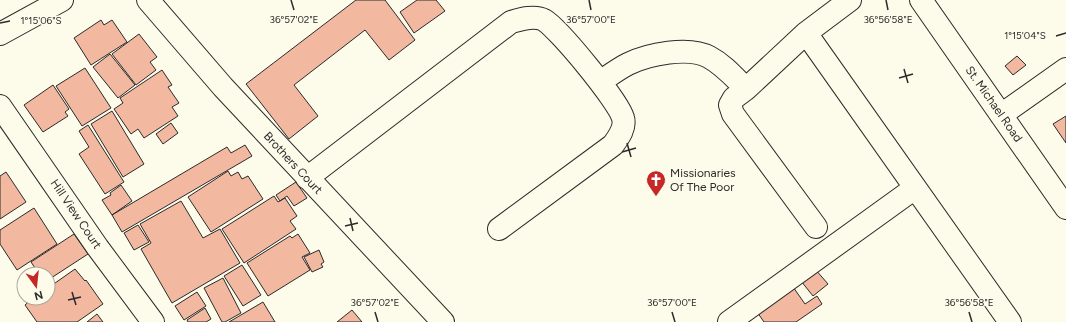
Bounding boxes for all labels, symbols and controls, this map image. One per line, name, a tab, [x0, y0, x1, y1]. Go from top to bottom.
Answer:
text: 36°57'02"E	[269, 13, 319, 26]
text: 36°57'00"E	[566, 13, 616, 26]
text: 36°56'58"E	[863, 13, 913, 26]
text: 1°15'06"S	[20, 14, 62, 27]
text: 1°15'04"S	[1004, 29, 1046, 42]
street label: St. Michael Road	[963, 63, 1025, 145]
street label: Brothers Court	[261, 129, 326, 197]
place label: Missionaries Of The Poor	[670, 166, 736, 194]
church icon: Missionaries Of The Poor	[645, 169, 667, 197]
street label: Hill View Court	[48, 177, 105, 252]
north arrow	[16, 266, 56, 306]
text: N	[33, 288, 44, 303]
text: 36°57'02"E	[350, 296, 400, 309]
text: 36°57'00"E	[647, 296, 697, 309]
text: 36°56'58"E	[944, 296, 994, 309]

